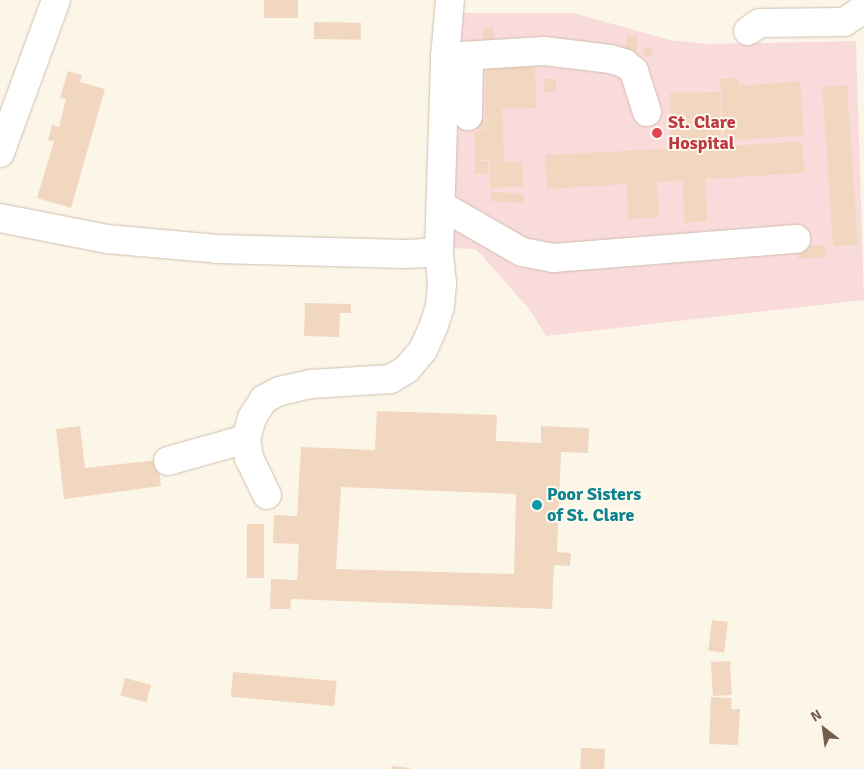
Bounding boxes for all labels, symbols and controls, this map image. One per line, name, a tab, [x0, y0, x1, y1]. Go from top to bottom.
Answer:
place label: St. Clare Hospital	[668, 112, 736, 154]
marker: St. Clare Hospital	[650, 126, 664, 140]
place label: Poor Sisters of St. Clare	[547, 484, 641, 526]
marker: Poor Sisters of St. Clare	[531, 499, 543, 511]
north arrow	[799, 704, 849, 754]
text: N	[808, 706, 825, 725]

